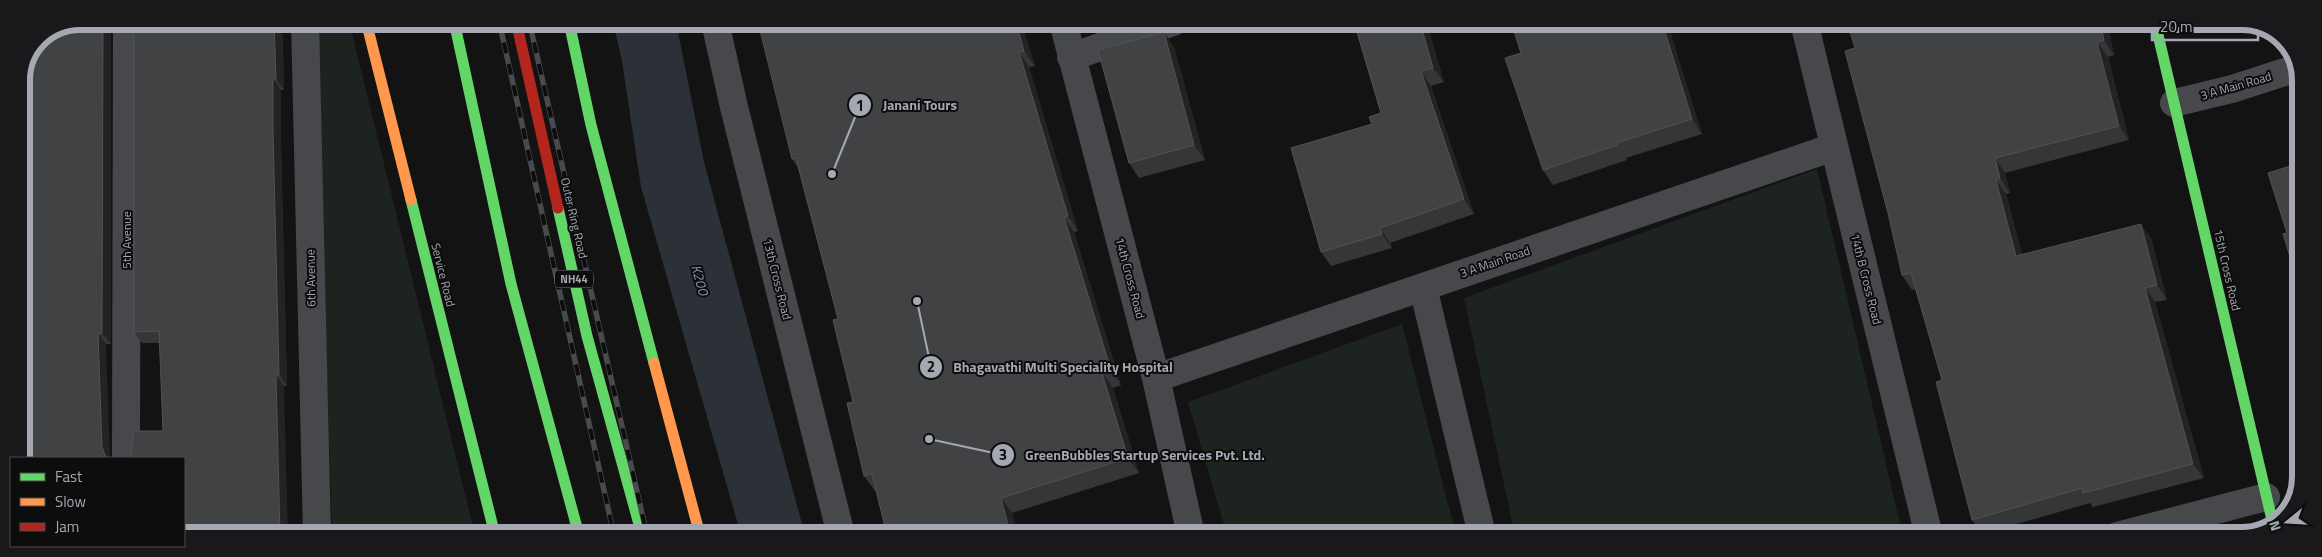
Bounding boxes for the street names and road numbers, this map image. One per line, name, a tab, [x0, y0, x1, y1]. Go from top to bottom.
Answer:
street label: 3 A Main Road	[2198, 66, 2274, 105]
street label: Outer Ring Road	[556, 176, 593, 260]
street label: 5th Avenue	[117, 211, 136, 269]
street label: 15th Cross Road	[2209, 227, 2246, 313]
street label: 14th B Cross Road	[1846, 231, 1887, 326]
street label: 14th Cross Road	[1111, 235, 1150, 321]
street label: 13th Cross Road	[758, 236, 797, 322]
street label: Service Road	[426, 241, 461, 309]
street label: 3 A Main Road	[1457, 241, 1532, 282]
street label: 6th Avenue	[300, 249, 321, 307]
road number: NH44	[555, 270, 593, 288]

